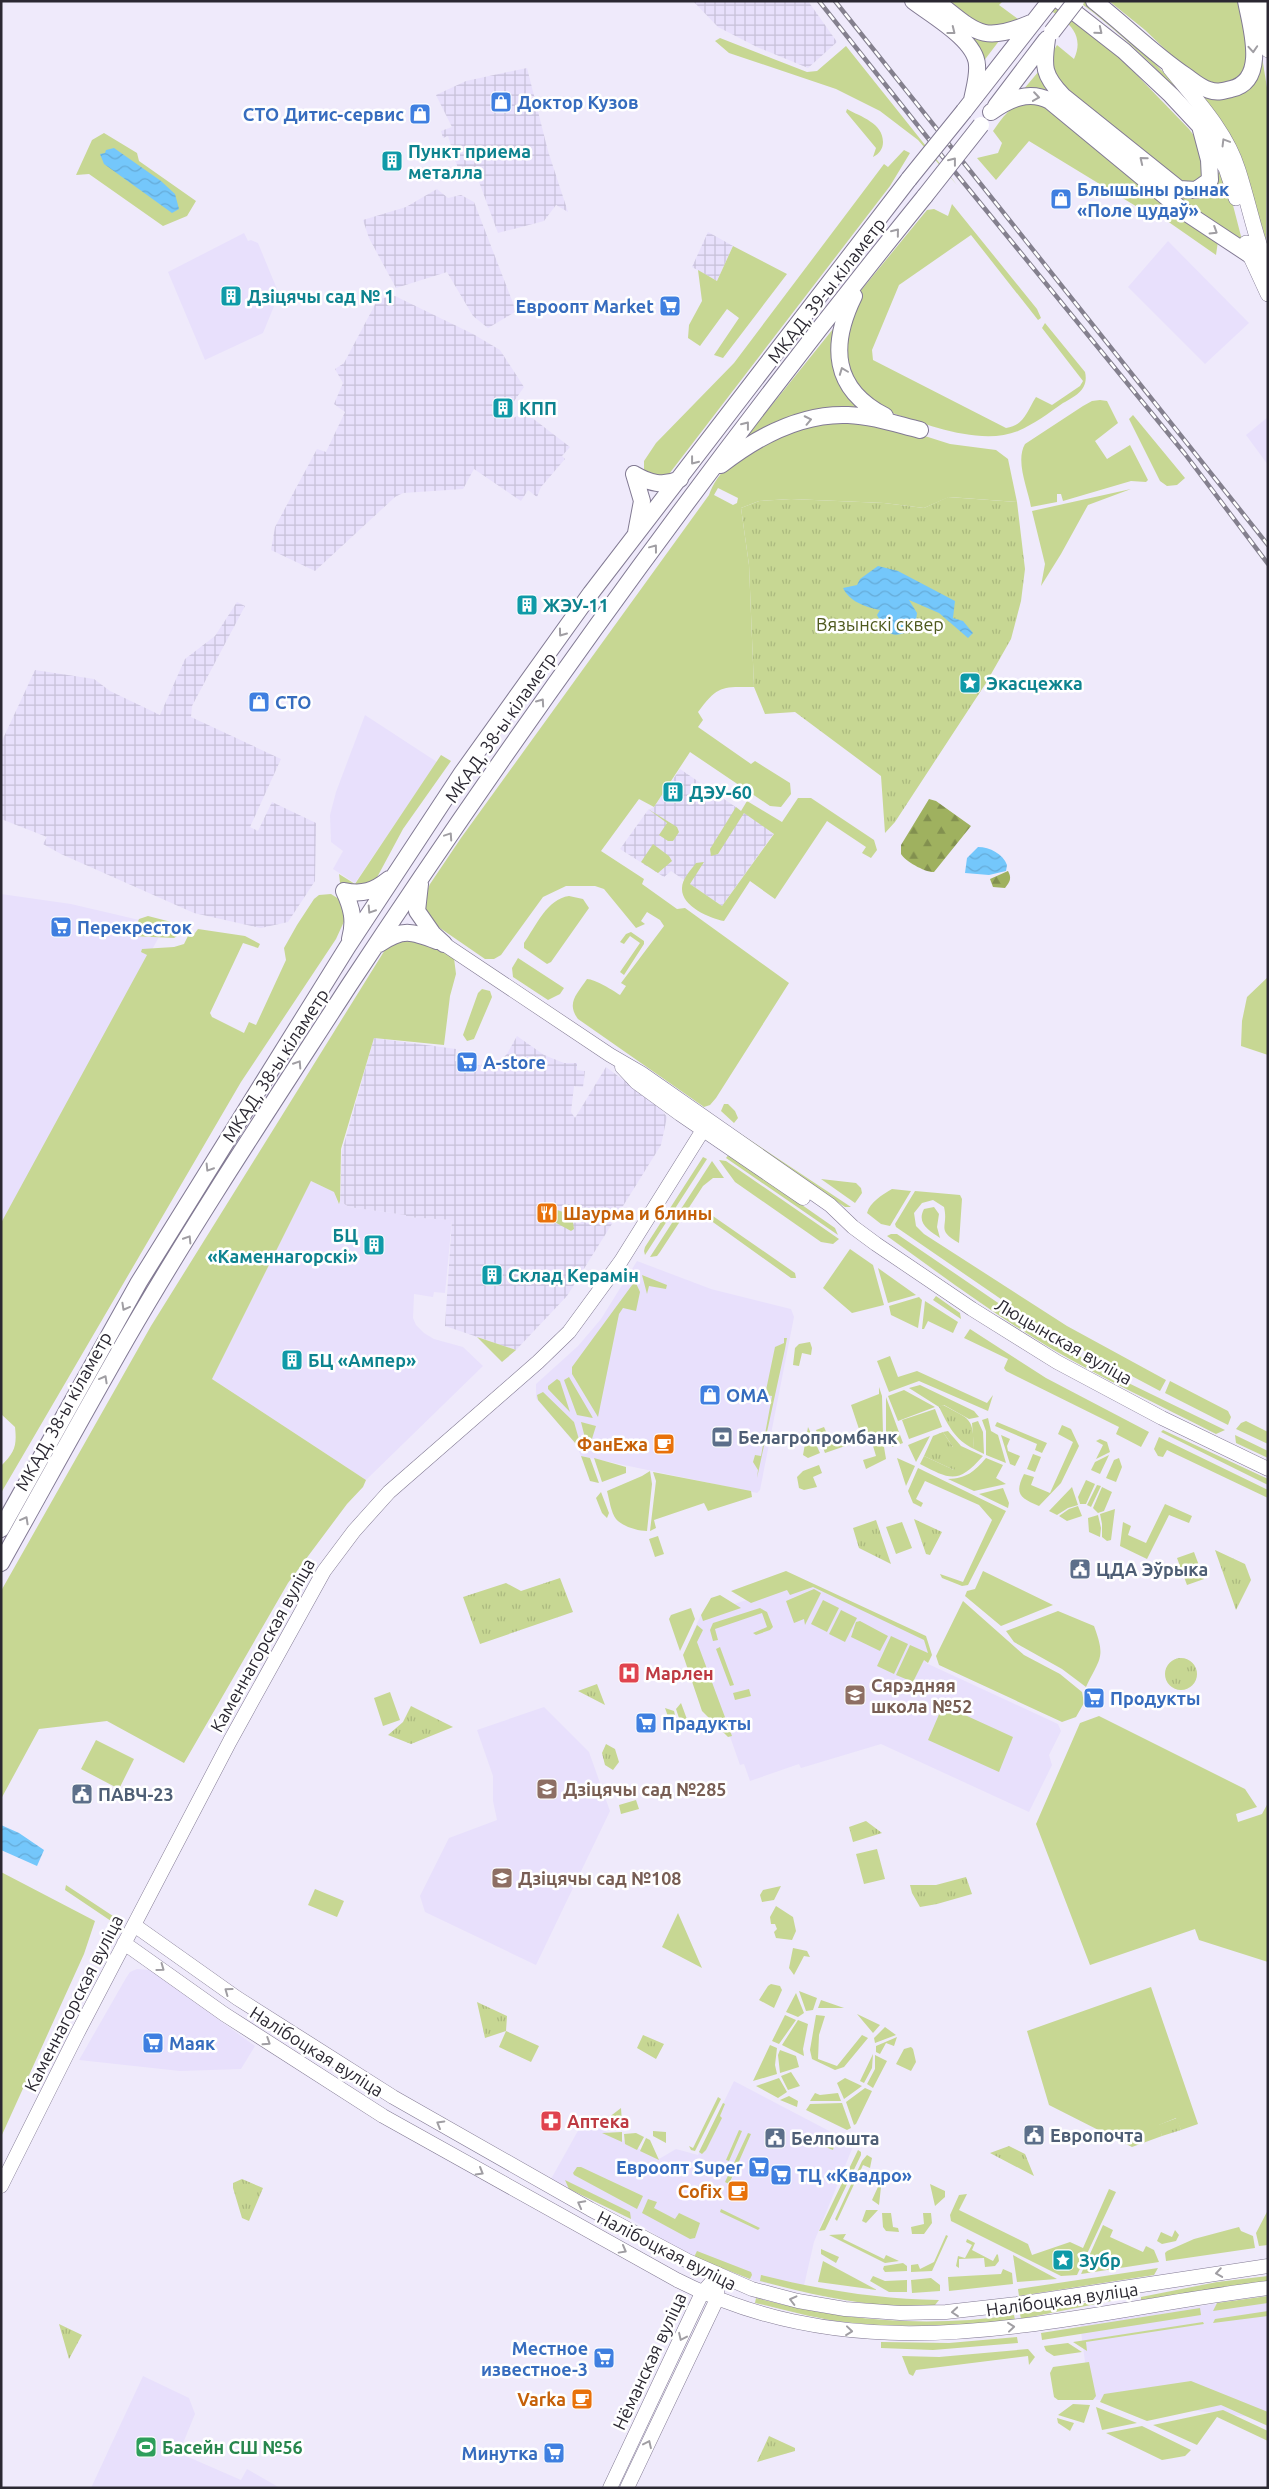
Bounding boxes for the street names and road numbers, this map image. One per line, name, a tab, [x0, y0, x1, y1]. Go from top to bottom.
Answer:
street label: МКАД, 39-ы кіламетр	[763, 213, 889, 367]
street label: МКАД, 38-ы кіламетр	[441, 648, 559, 806]
street label: МКАД, 38-ы кіламетр	[218, 985, 332, 1145]
street label: Люцынская вуліца	[992, 1294, 1136, 1388]
street label: МКАД, 38-ы кіламетр	[11, 1328, 115, 1494]
street label: Каменнагорская вуліца	[206, 1555, 318, 1735]
street label: Каменнагорская вуліца	[20, 1911, 126, 2095]
street label: Налібоцкая вуліца	[247, 2002, 387, 2100]
street label: Налібоцкая вуліца	[594, 2206, 740, 2294]
street label: Налібоцкая вуліца	[985, 2278, 1139, 2320]
street label: Нёманская вуліца	[608, 2289, 690, 2433]

